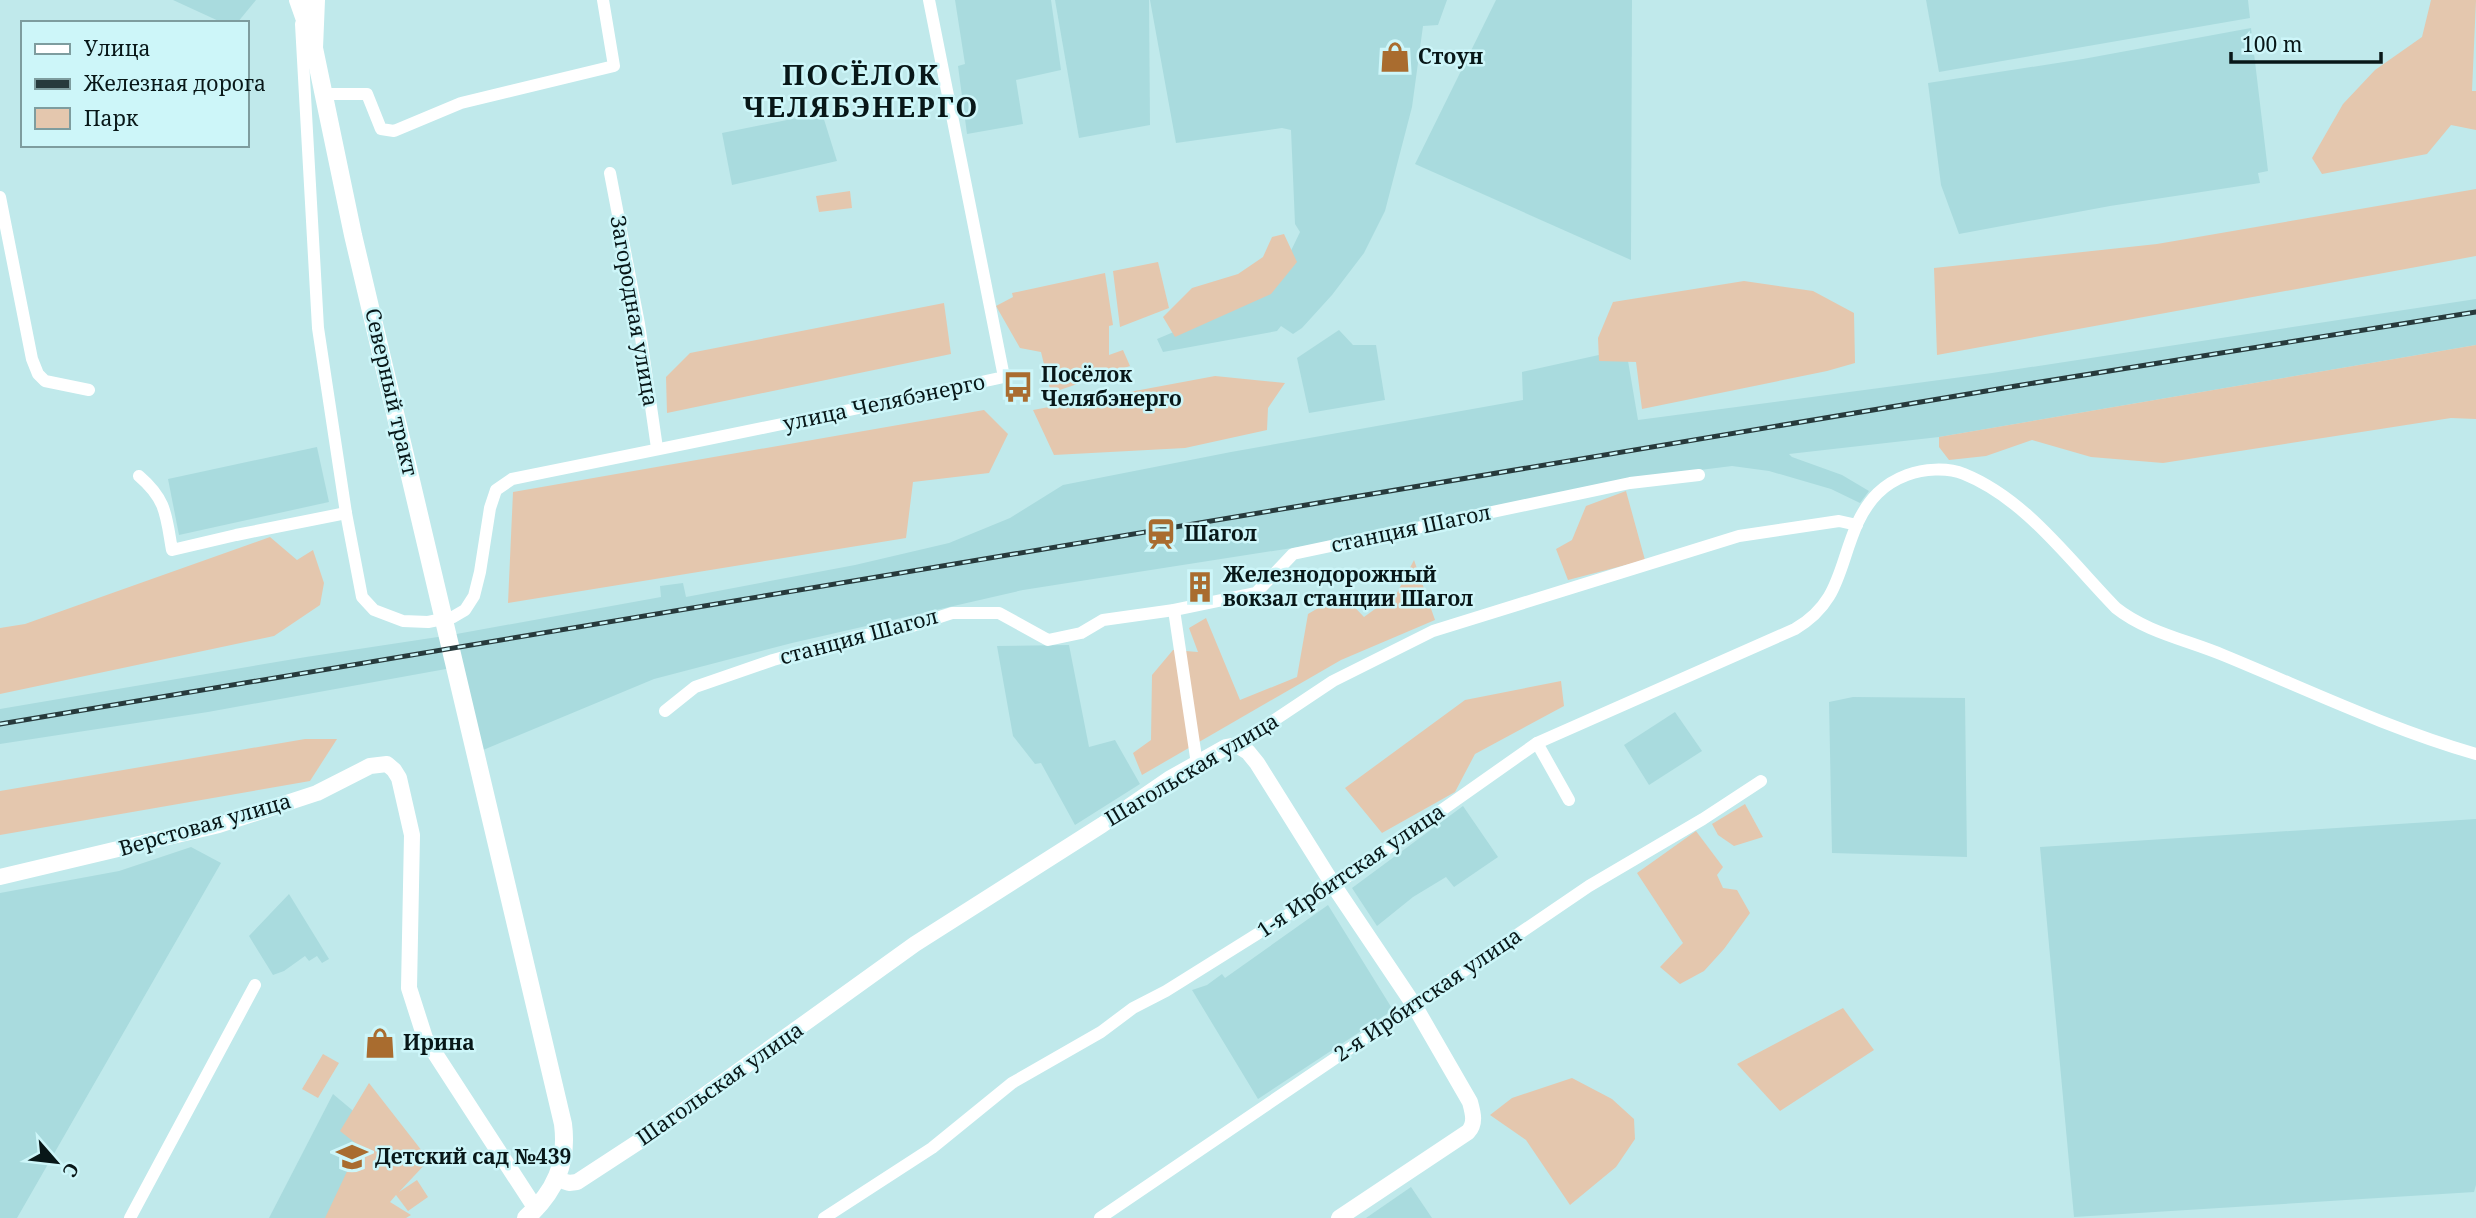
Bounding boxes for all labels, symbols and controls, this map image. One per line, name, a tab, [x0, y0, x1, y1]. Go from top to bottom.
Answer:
legend	[21, 21, 248, 147]
scale bar	[2231, 21, 2382, 65]
text: 100 m	[2242, 30, 2303, 58]
text: Улица	[84, 34, 151, 62]
shop icon: Стоун	[1378, 40, 1412, 74]
place label: Стоун	[1418, 42, 1483, 70]
district label: ПОСЁЛОК ЧЕЛЯБЭНЕРГО	[743, 55, 979, 125]
text: Железная дорога	[83, 69, 266, 97]
text: Парк	[84, 104, 139, 132]
street label: Загородная улица	[604, 213, 666, 408]
street label: Северный тракт	[359, 305, 425, 478]
place label: Посёлок Челябэнерго	[1041, 360, 1182, 412]
street label: улица Челябэнерго	[780, 367, 987, 437]
bus stop icon: Посёлок Челябэнерго	[1001, 370, 1035, 404]
street label: станция Шагол	[1328, 497, 1493, 559]
station icon: Шагол	[1144, 517, 1178, 551]
place label: Шагол	[1184, 519, 1257, 547]
place label: Железнодорожный вокзал станции Шагол	[1223, 560, 1473, 612]
building icon: Железнодорожный вокзал станции Шагол	[1183, 570, 1217, 604]
street label: станция Шагол	[777, 601, 941, 671]
street label: Шагольская улица	[1100, 706, 1283, 832]
street label: Верстовая улица	[115, 786, 294, 862]
street label: 1-я Ирбитская улица	[1251, 797, 1450, 943]
street label: 2-я Ирбитская улица	[1328, 921, 1527, 1067]
street label: Шагольская улица	[630, 1015, 808, 1151]
shop icon: Ирина	[363, 1026, 397, 1060]
place label: Ирина	[403, 1028, 475, 1056]
north arrow	[21, 1127, 91, 1197]
school or university icon: Детский сад №439	[335, 1140, 369, 1174]
place label: Детский сад №439	[375, 1142, 571, 1170]
text: С	[57, 1158, 85, 1182]

